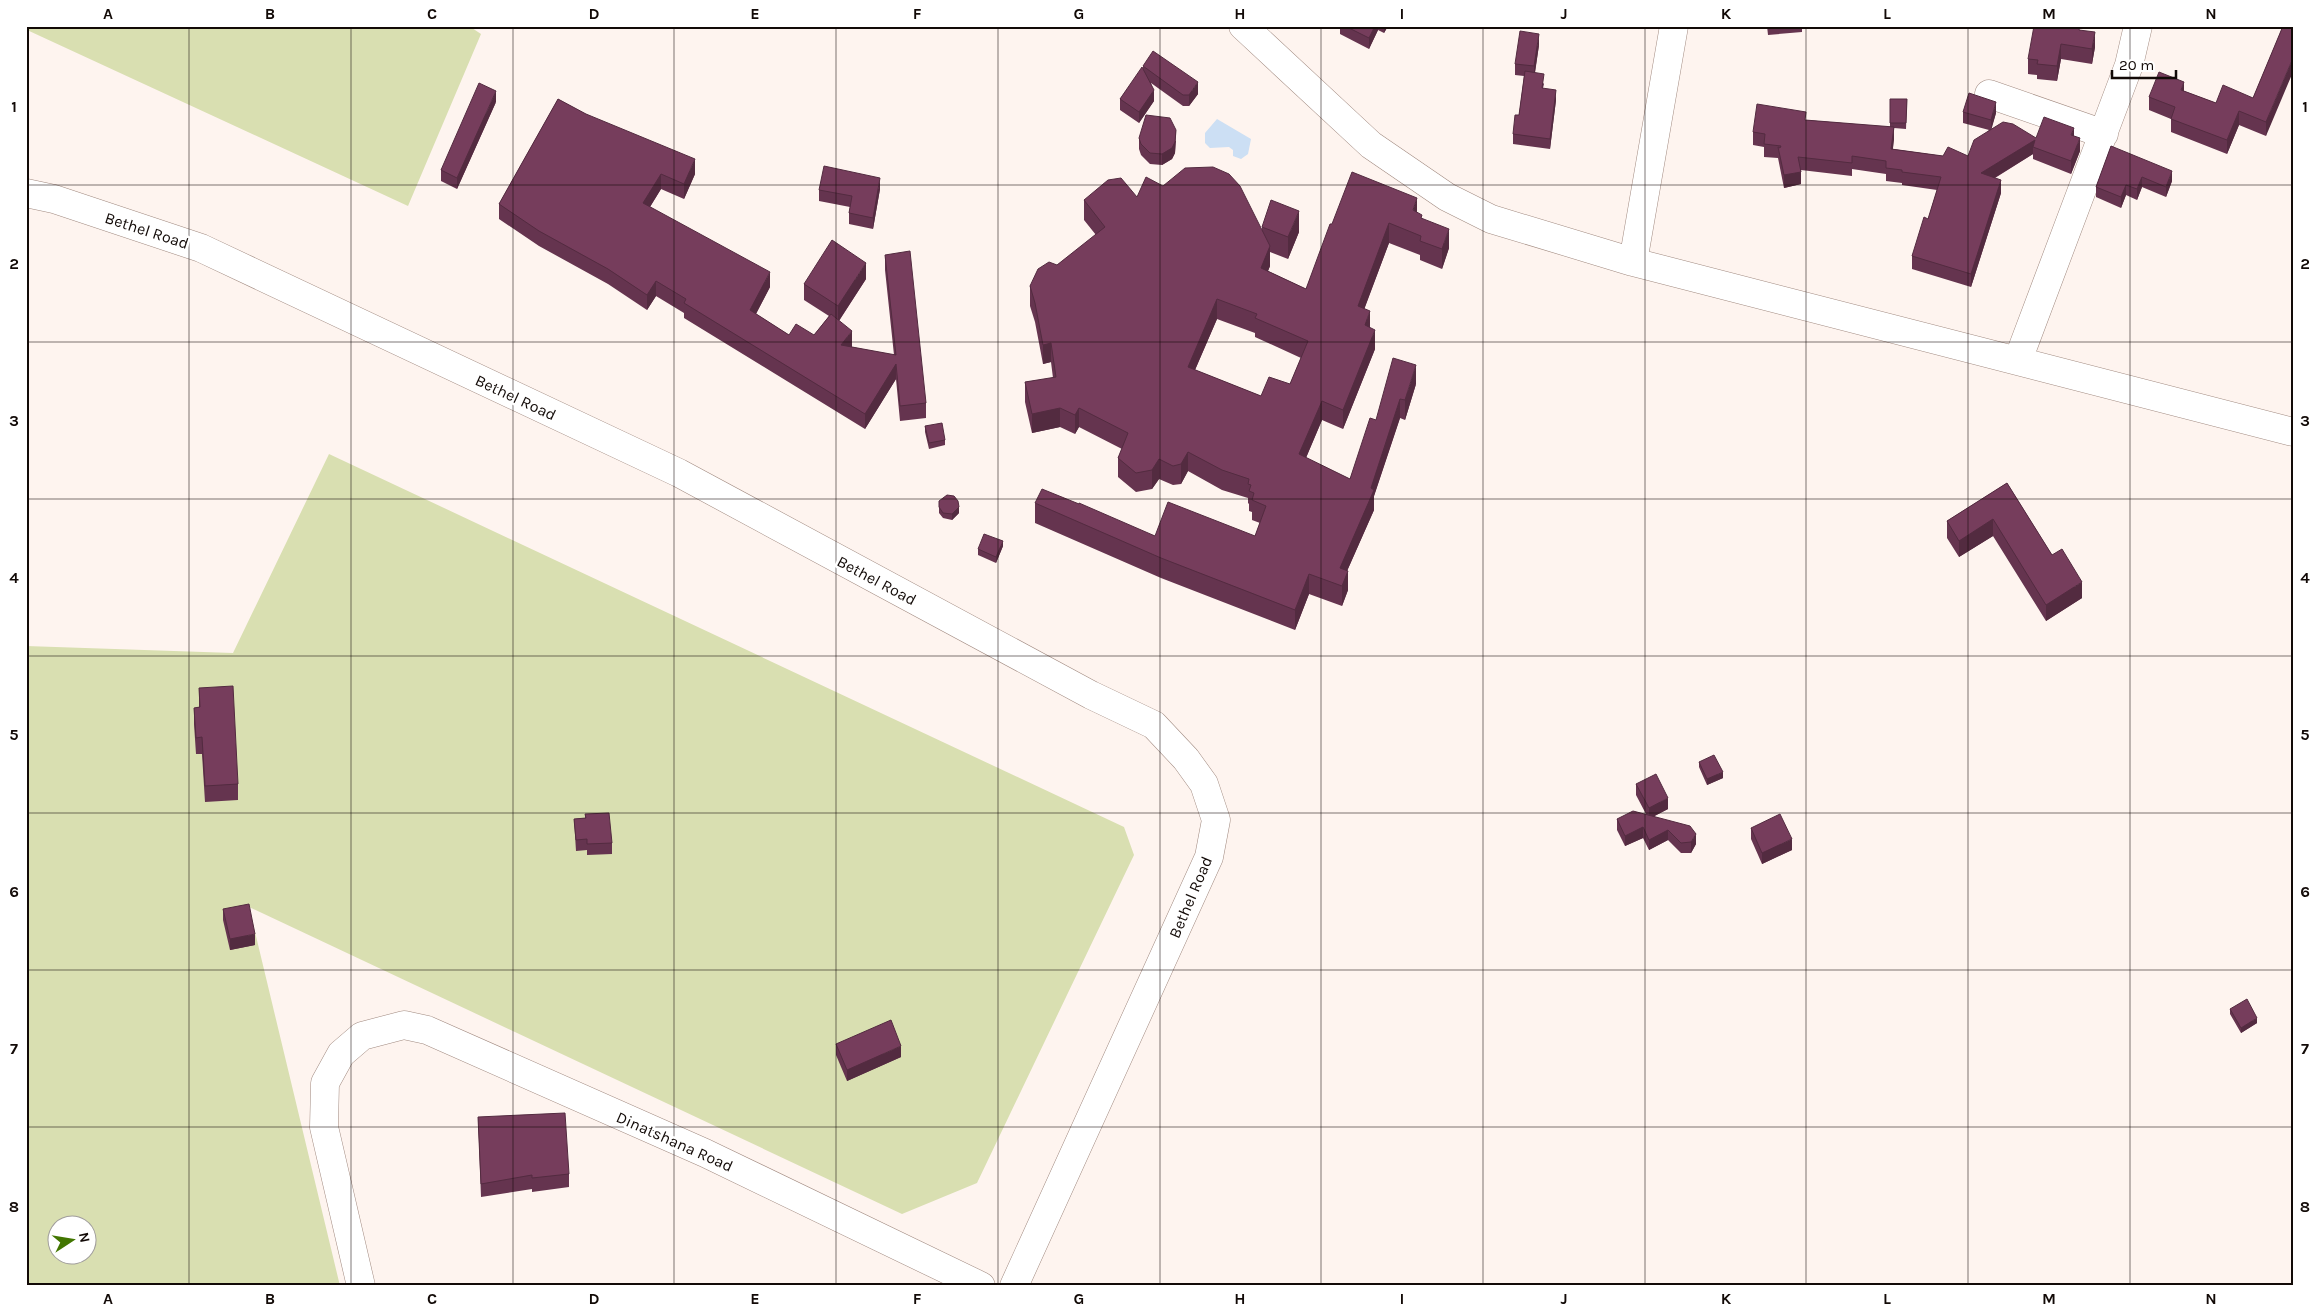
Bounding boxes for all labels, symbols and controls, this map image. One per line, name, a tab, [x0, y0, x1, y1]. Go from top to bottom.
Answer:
text: A	[103, 4, 113, 23]
text: B	[265, 4, 275, 23]
text: C	[427, 4, 437, 23]
text: D	[589, 4, 600, 23]
text: E	[750, 4, 760, 23]
text: F	[913, 4, 922, 23]
text: G	[1074, 4, 1084, 23]
text: H	[1234, 4, 1246, 23]
text: I	[1400, 4, 1404, 23]
text: J	[1560, 4, 1568, 23]
text: K	[1721, 4, 1732, 23]
text: L	[1883, 4, 1891, 23]
text: M	[2042, 4, 2056, 23]
text: N	[2205, 4, 2217, 23]
scale bar	[2112, 48, 2175, 80]
text: 20 m	[2119, 56, 2154, 74]
text: 1	[11, 97, 17, 116]
text: 1	[2302, 97, 2308, 116]
street label: Bethel Road	[102, 208, 191, 253]
text: 2	[9, 254, 19, 273]
text: 2	[2300, 254, 2310, 273]
street label: Bethel Road	[472, 370, 559, 424]
text: 3	[9, 411, 19, 430]
text: 3	[2300, 411, 2310, 430]
street label: Bethel Road	[834, 552, 920, 609]
text: 4	[9, 568, 19, 587]
text: 4	[2300, 568, 2310, 587]
text: 5	[9, 725, 19, 744]
text: 5	[2300, 725, 2310, 744]
street label: Bethel Road	[1165, 853, 1216, 941]
text: 6	[9, 882, 19, 901]
text: 6	[2300, 882, 2310, 901]
text: 7	[10, 1039, 18, 1058]
text: 7	[2301, 1039, 2309, 1058]
street label: Dinatshana Road	[613, 1107, 736, 1176]
text: 8	[9, 1197, 19, 1216]
text: 8	[2300, 1197, 2310, 1216]
north arrow	[48, 1214, 98, 1264]
text: N	[75, 1231, 94, 1244]
text: A	[103, 1289, 113, 1308]
text: B	[265, 1289, 275, 1308]
text: C	[427, 1289, 437, 1308]
text: D	[589, 1289, 600, 1308]
text: E	[750, 1289, 760, 1308]
text: F	[913, 1289, 922, 1308]
text: G	[1074, 1289, 1084, 1308]
text: H	[1234, 1289, 1246, 1308]
text: I	[1400, 1289, 1404, 1308]
text: J	[1560, 1289, 1568, 1308]
text: K	[1721, 1289, 1732, 1308]
text: L	[1883, 1289, 1891, 1308]
text: M	[2042, 1289, 2056, 1308]
text: N	[2205, 1289, 2217, 1308]

